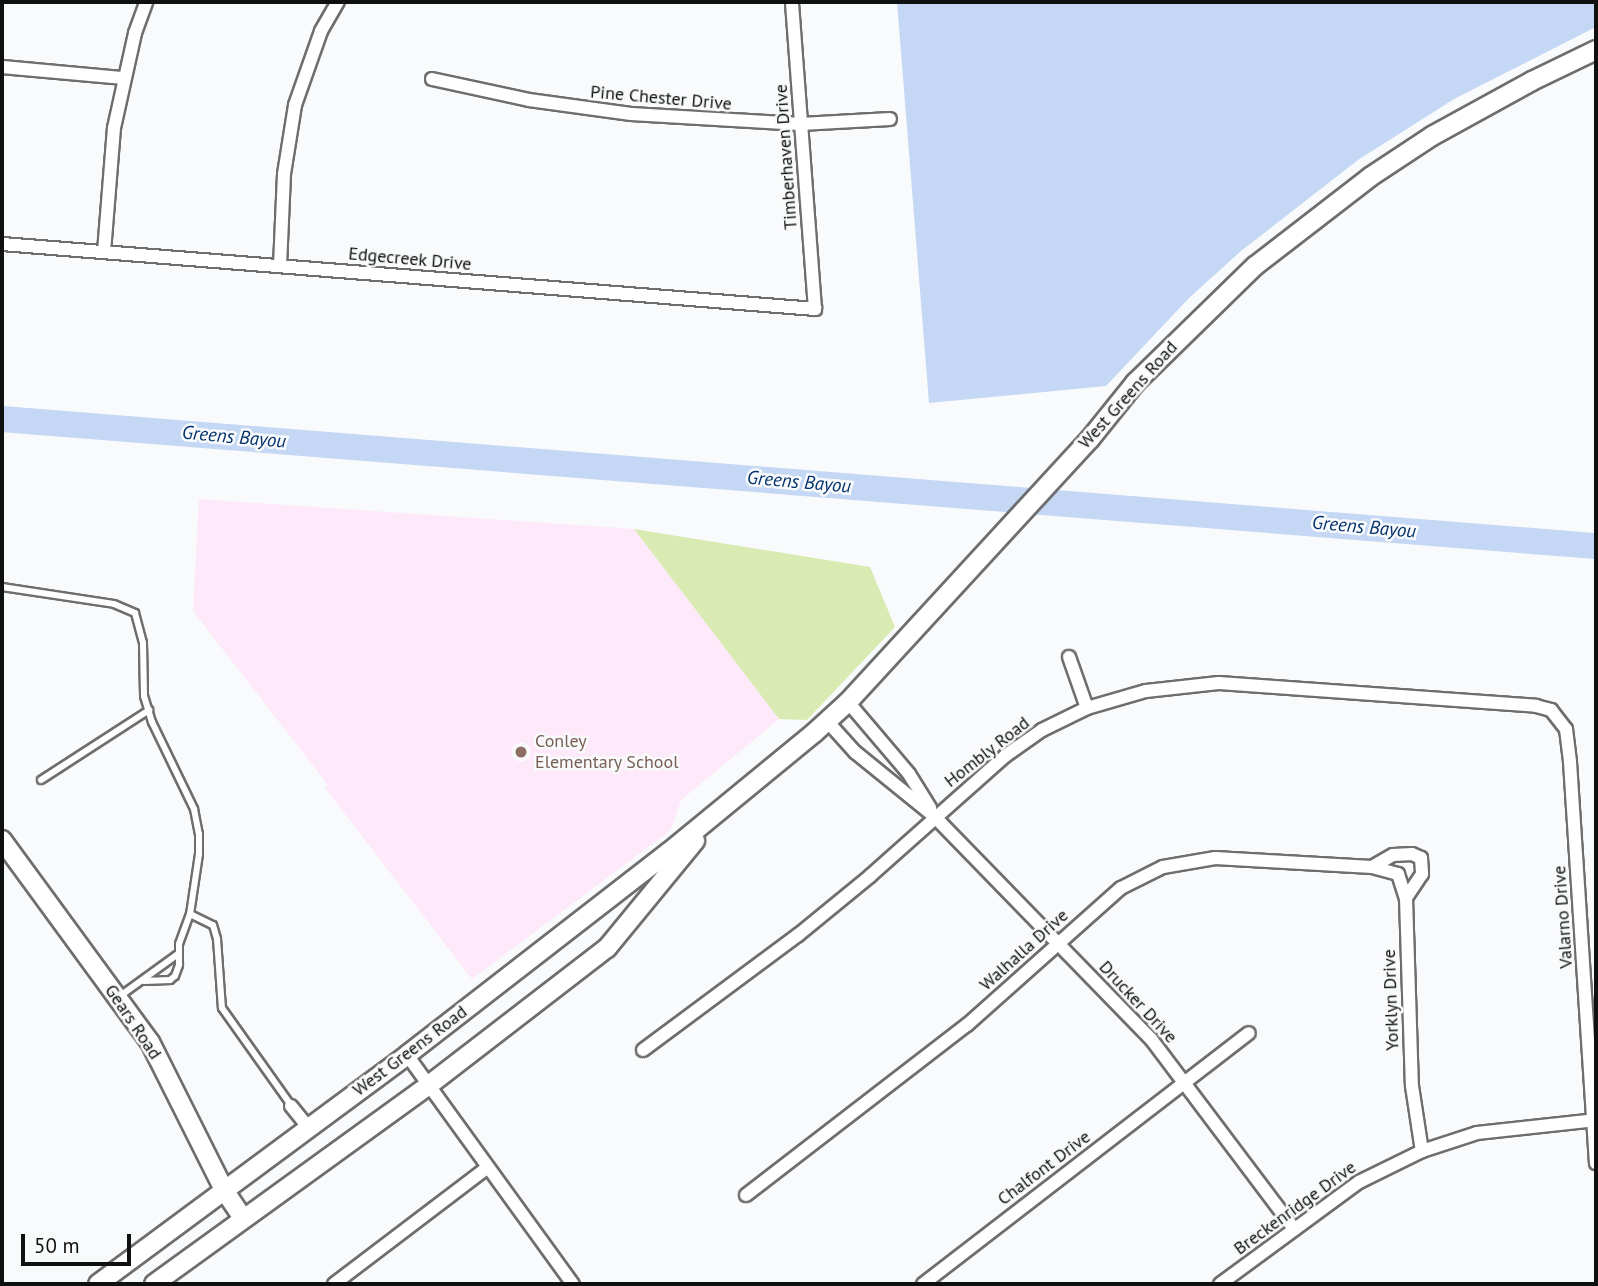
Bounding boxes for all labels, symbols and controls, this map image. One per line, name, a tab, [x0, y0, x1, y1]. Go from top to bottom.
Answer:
street label: Pine Chester Drive	[589, 81, 733, 115]
street label: Timberhaven Drive	[770, 84, 802, 230]
street label: Edgecreek Drive	[347, 243, 473, 275]
street label: West Greens Road	[1074, 337, 1182, 453]
water label: Greens Bayou	[181, 421, 287, 453]
water label: Greens Bayou	[746, 466, 852, 498]
water label: Greens Bayou	[1311, 511, 1417, 543]
street label: Hombly Road	[940, 712, 1034, 792]
place label: Conley Elementary School	[535, 731, 679, 774]
marker: Conley Elementary School	[513, 744, 529, 760]
street label: Valarno Drive	[1549, 865, 1577, 969]
street label: Walhalla Drive	[975, 905, 1073, 995]
street label: Yorklyn Drive	[1378, 949, 1404, 1051]
street label: Drucker Drive	[1094, 956, 1182, 1048]
street label: Gears Road	[100, 980, 166, 1064]
street label: West Greens Road	[349, 1001, 471, 1101]
street label: Chalfont Drive	[993, 1126, 1095, 1210]
street label: Breckenridge Drive	[1230, 1156, 1360, 1260]
scale bar	[24, 1220, 135, 1264]
text: 50 m	[34, 1232, 80, 1259]

